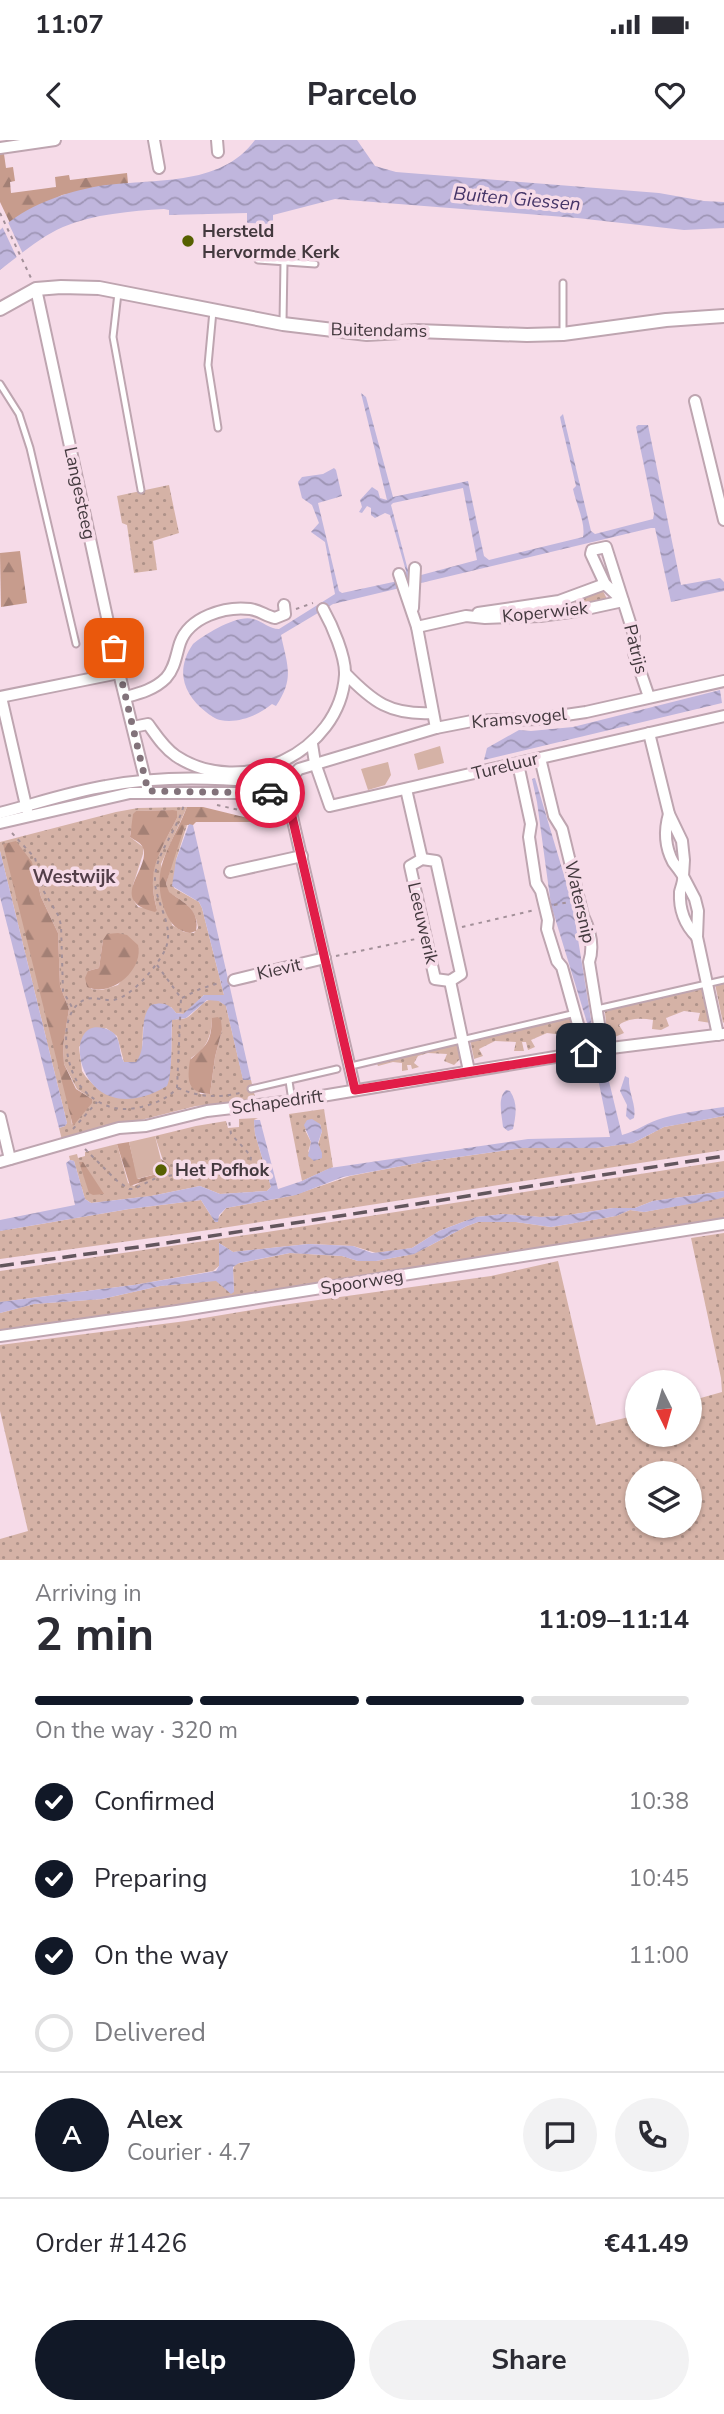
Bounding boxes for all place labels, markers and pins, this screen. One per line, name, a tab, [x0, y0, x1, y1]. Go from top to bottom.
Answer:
place label: Hersteld Hervormde Kerk	[202, 219, 340, 264]
marker: Hersteld Hervormde Kerk	[180, 233, 196, 249]
pin	[84, 618, 144, 678]
pin	[556, 1023, 616, 1083]
place label: Het Pofhok	[175, 1158, 269, 1182]
marker: Het Pofhok	[153, 1162, 169, 1178]

